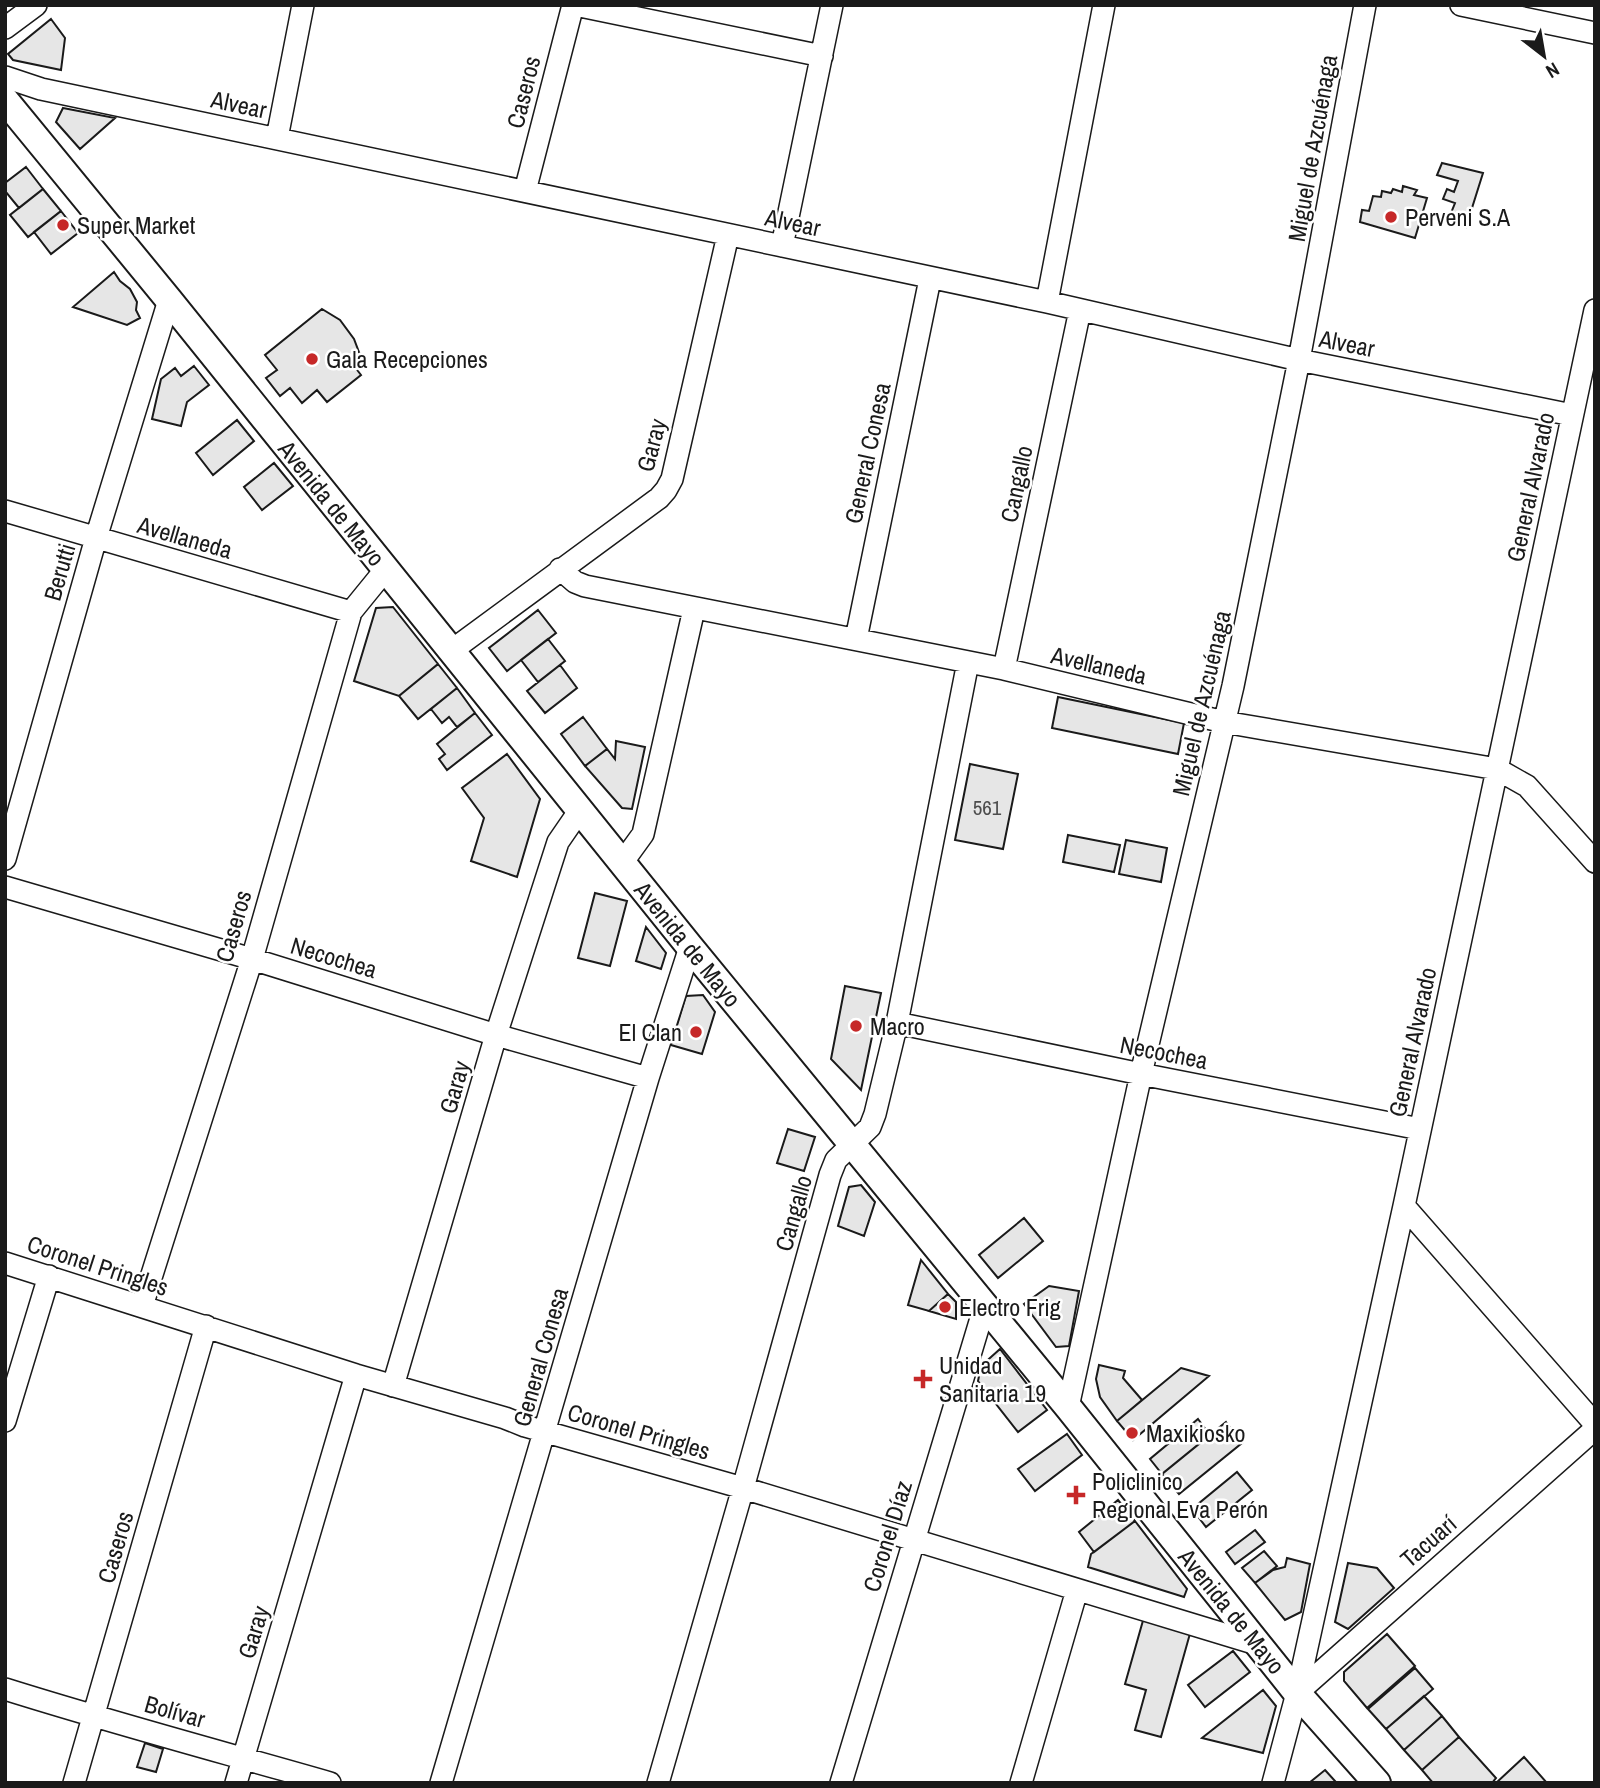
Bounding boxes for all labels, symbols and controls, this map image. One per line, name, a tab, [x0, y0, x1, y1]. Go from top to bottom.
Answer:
north arrow	[1509, 21, 1579, 91]
street label: Miguel de Azcuénaga	[1280, 52, 1344, 244]
street label: Caseros	[499, 53, 547, 131]
text: N	[1541, 57, 1564, 85]
street label: Alvear	[207, 82, 270, 126]
street label: Alvear	[761, 200, 824, 244]
place label: Perveni S.A	[1405, 201, 1511, 233]
place label: Super Market	[77, 209, 196, 241]
marker: Perveni S.A	[1383, 209, 1399, 225]
marker: Super Market	[55, 217, 71, 233]
street label: Alvear	[1316, 322, 1378, 364]
place label: Gala Recepciones	[326, 343, 488, 375]
marker: Gala Recepciones	[304, 351, 320, 367]
street label: General Conesa	[836, 380, 898, 526]
street label: General Alvarado	[1499, 409, 1561, 565]
street label: Garay	[629, 415, 673, 475]
street label: Avenida de Mayo	[271, 433, 393, 572]
street label: Cangallo	[992, 443, 1040, 525]
street label: Avellaneda	[133, 508, 236, 566]
street label: Berutti	[36, 540, 82, 604]
street label: Miguel de Azcuénaga	[1164, 607, 1238, 799]
street label: Avellaneda	[1047, 638, 1150, 692]
house number: 561	[973, 793, 1002, 822]
street label: Avenida de Mayo	[627, 874, 749, 1013]
street label: Caseros	[208, 886, 258, 966]
street label: Necochea	[287, 929, 381, 985]
street label: General Alvarado	[1381, 964, 1443, 1120]
place label: Macro	[870, 1010, 925, 1042]
place label: El Clan	[619, 1016, 682, 1048]
marker: Macro	[848, 1018, 864, 1034]
marker: El Clan	[688, 1024, 704, 1040]
street label: Necochea	[1117, 1028, 1211, 1076]
street label: Garay	[431, 1057, 477, 1117]
street label: Cangallo	[767, 1171, 819, 1255]
street label: Coronel Pringles	[23, 1227, 173, 1303]
street label: General Conesa	[505, 1284, 575, 1430]
place label: Electro Frig	[959, 1291, 1061, 1323]
marker: Electro Frig	[937, 1299, 953, 1315]
place label: Unidad Sanitaria 19	[939, 1349, 1046, 1409]
marker: Unidad Sanitaria 19	[913, 1369, 933, 1389]
street label: Coronel Pringles	[564, 1395, 714, 1467]
place label: Maxikiosko	[1146, 1417, 1246, 1449]
marker: Maxikiosko	[1124, 1425, 1140, 1441]
place label: Policlinico Regional Eva Perón	[1092, 1465, 1268, 1525]
street label: Coronel Díaz	[855, 1476, 919, 1596]
marker: Policlinico Regional Eva Perón	[1066, 1485, 1086, 1505]
street label: Caseros	[90, 1507, 140, 1587]
street label: Tacuarí	[1393, 1507, 1463, 1574]
street label: Avenida de Mayo	[1171, 1541, 1293, 1680]
street label: Garay	[230, 1602, 276, 1662]
street label: Bolívar	[141, 1687, 209, 1735]

